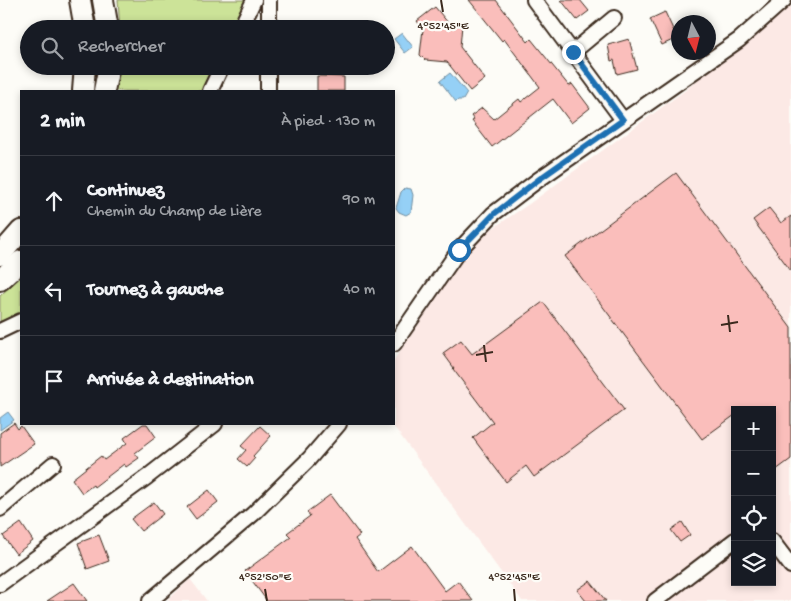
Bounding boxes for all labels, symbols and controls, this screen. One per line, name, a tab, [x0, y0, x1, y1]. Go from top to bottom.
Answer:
north arrow	[671, 15, 716, 60]
search box	[20, 20, 395, 75]
text: 4°52'45"E	[418, 20, 469, 34]
icon: search	[38, 34, 66, 62]
text: Rechercher	[78, 36, 164, 59]
route end	[562, 41, 585, 64]
text: 2 min	[40, 110, 85, 135]
text: À pied · 130 m	[281, 113, 375, 132]
text: Continuez	[87, 180, 164, 203]
icon: ahead	[40, 187, 68, 215]
text: 90 m	[343, 191, 375, 210]
text: Chemin du Champ de Lière	[87, 203, 262, 222]
route start	[448, 239, 471, 262]
icon: left	[40, 277, 68, 305]
text: Tournez à gauche	[87, 279, 223, 302]
text: 40 m	[343, 281, 375, 300]
icon: arrive	[40, 367, 68, 395]
text: Arrivée à destination	[87, 369, 253, 392]
map controls	[731, 406, 776, 586]
button: +	[731, 406, 776, 451]
button: −	[731, 451, 776, 496]
button: locate	[731, 496, 776, 541]
button: layers	[731, 541, 776, 586]
text: 4°52'50"E	[239, 571, 291, 585]
text: 4°52'45"E	[489, 571, 540, 585]

